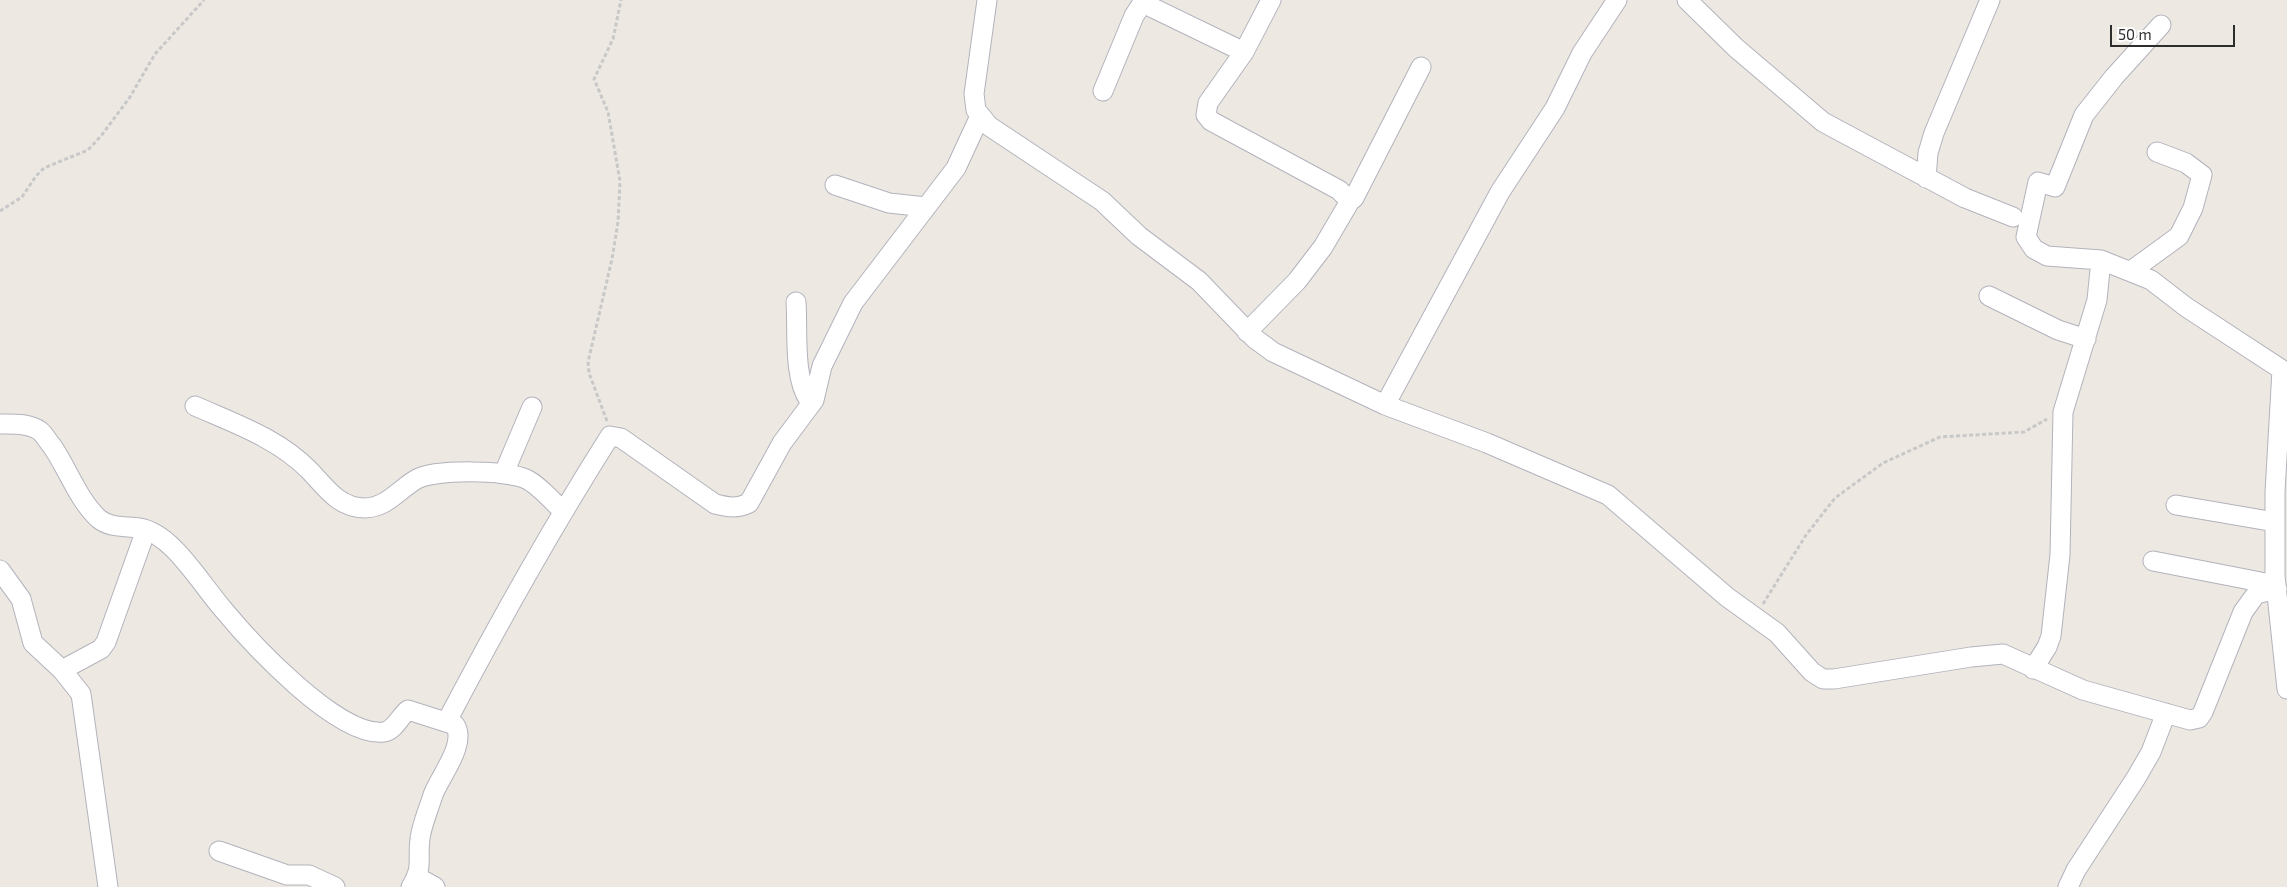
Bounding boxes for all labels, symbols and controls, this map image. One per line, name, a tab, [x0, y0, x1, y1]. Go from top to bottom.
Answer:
scale bar	[2112, 15, 2237, 47]
text: 50 m	[2118, 25, 2152, 43]

